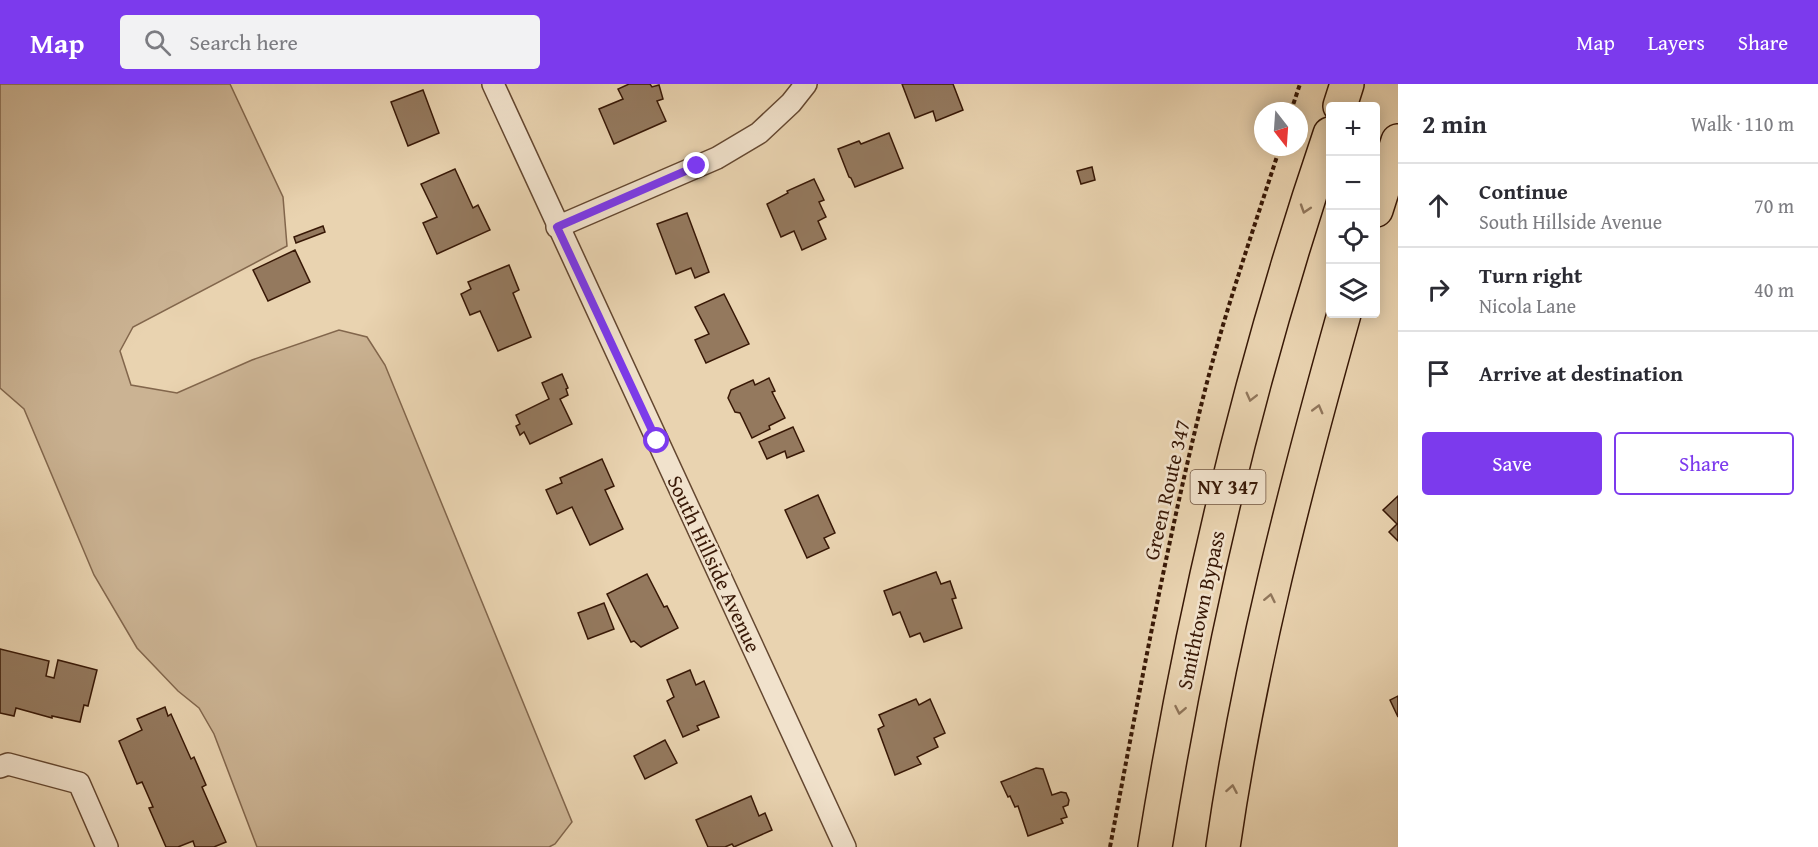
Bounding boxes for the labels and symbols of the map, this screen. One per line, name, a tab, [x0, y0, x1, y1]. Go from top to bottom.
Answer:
north arrow	[1254, 102, 1308, 156]
route end	[683, 152, 709, 178]
one-way arrow	[1300, 204, 1312, 214]
one-way arrow	[1245, 392, 1258, 402]
one-way arrow	[1310, 404, 1323, 414]
street label: Green Route 347	[1135, 417, 1198, 563]
route start	[643, 427, 669, 453]
street label: South Hillside Avenue	[660, 470, 769, 658]
road number: NY 347	[1190, 470, 1266, 504]
street label: Smithtown Bypass	[1169, 527, 1233, 692]
one-way arrow	[1263, 593, 1276, 603]
one-way arrow	[1174, 704, 1187, 714]
one-way arrow	[1225, 785, 1238, 795]

